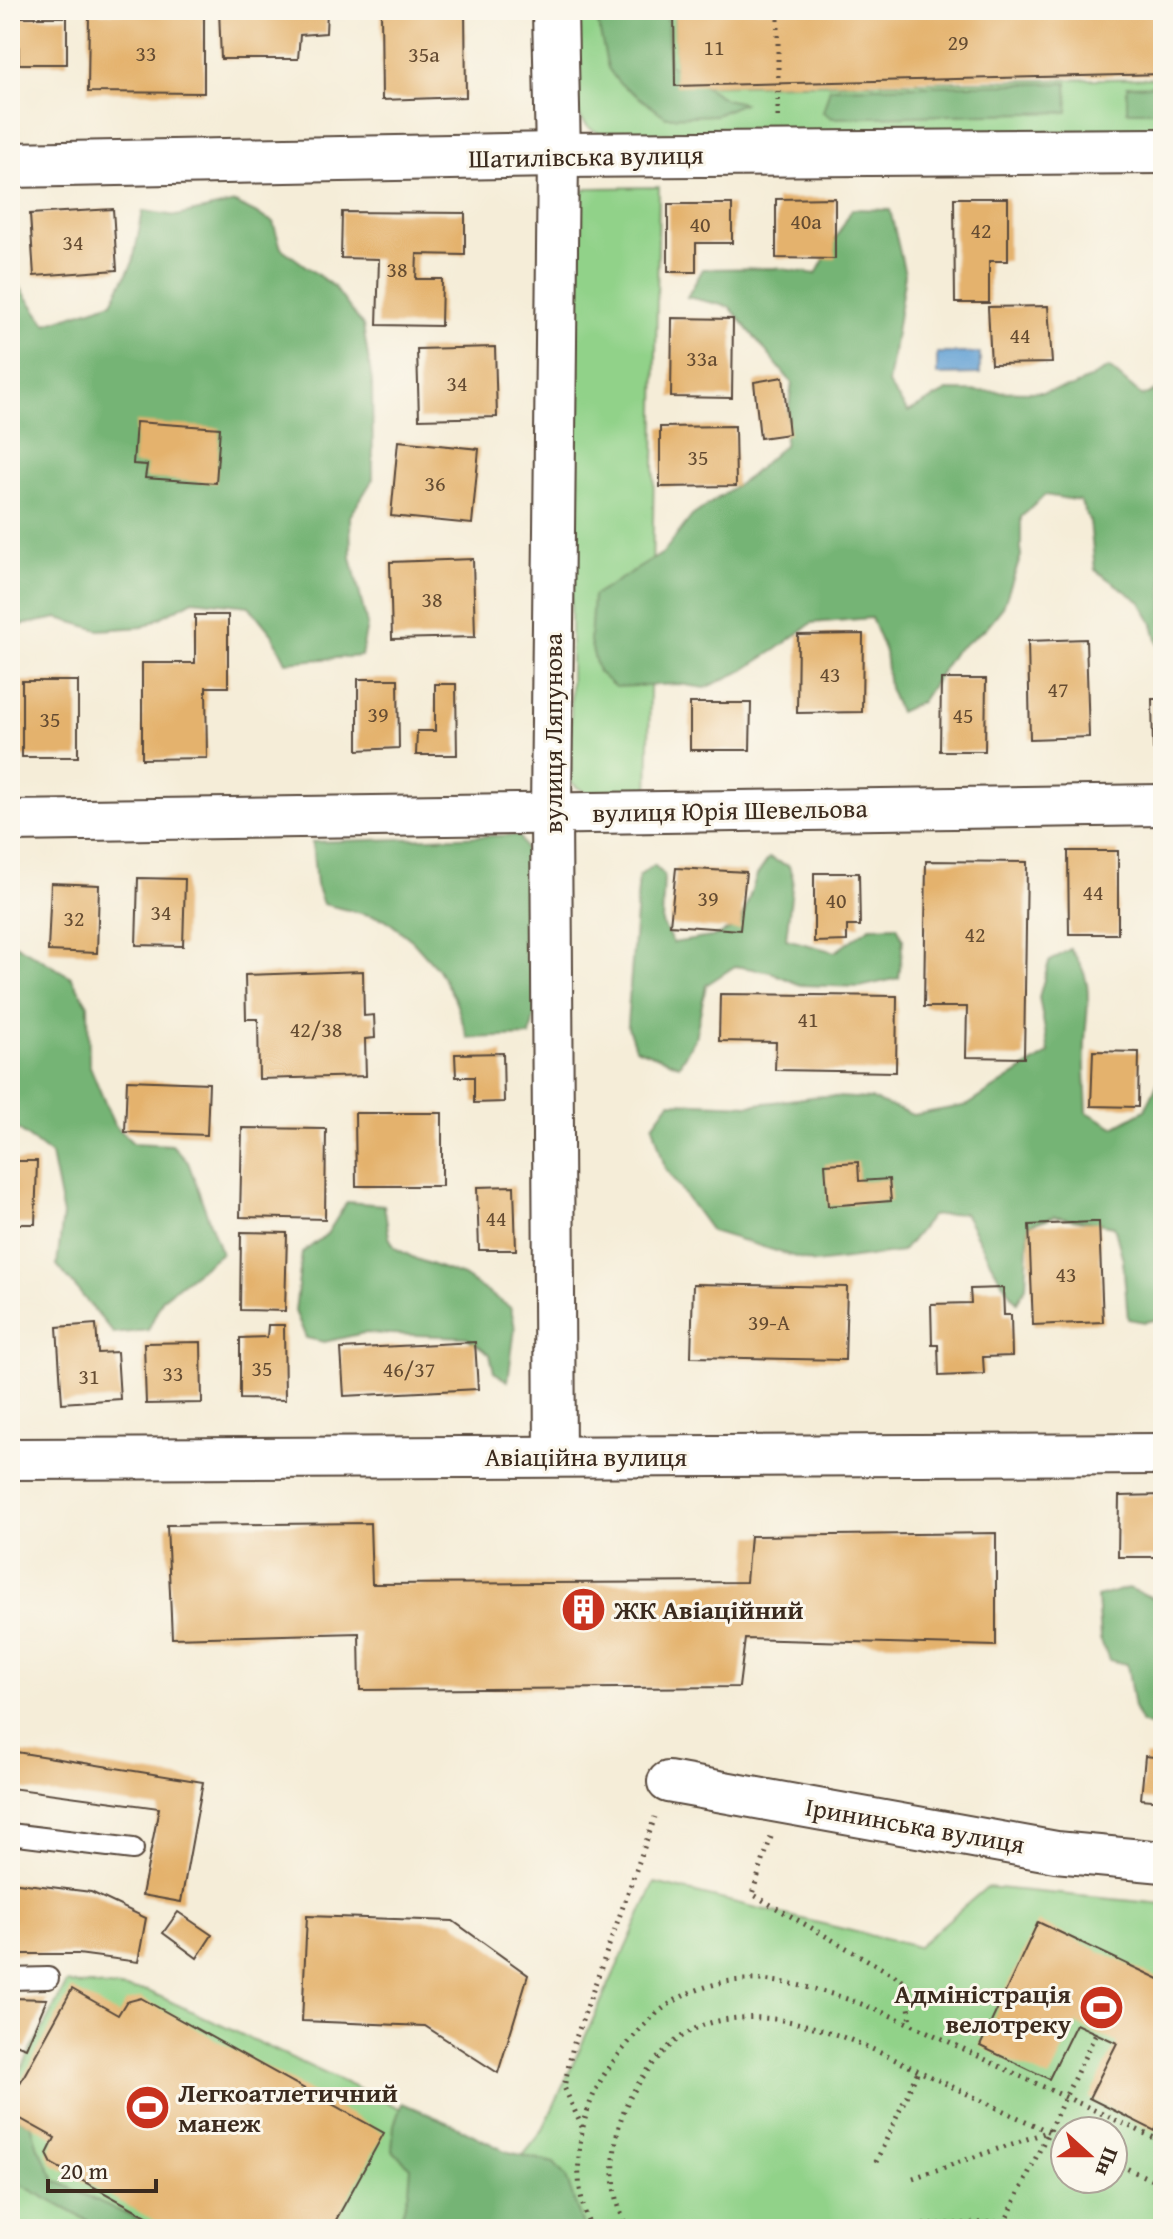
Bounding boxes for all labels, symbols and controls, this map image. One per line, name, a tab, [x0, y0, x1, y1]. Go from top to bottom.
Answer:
house number: 29	[947, 26, 969, 58]
house number: 11	[703, 31, 725, 63]
house number: 33	[135, 37, 157, 69]
house number: 35а	[408, 38, 440, 70]
street label: Шатилівська вулиця	[468, 134, 704, 178]
house number: 40а	[790, 205, 822, 237]
house number: 40	[689, 208, 711, 240]
house number: 42	[970, 214, 992, 246]
house number: 34	[62, 226, 84, 258]
house number: 38	[386, 253, 408, 285]
house number: 44	[1009, 319, 1031, 351]
house number: 33а	[686, 342, 718, 374]
house number: 34	[446, 367, 468, 399]
house number: 35	[687, 441, 709, 473]
house number: 36	[424, 467, 446, 499]
house number: 38	[421, 583, 443, 615]
street label: вулиця Ляпунова	[533, 632, 572, 833]
house number: 43	[819, 658, 841, 690]
house number: 47	[1047, 673, 1069, 705]
house number: 39	[367, 698, 389, 730]
house number: 45	[952, 699, 974, 731]
house number: 35	[39, 703, 61, 735]
street label: вулиця Юрія Шевельова	[592, 788, 869, 832]
house number: 44	[1082, 876, 1104, 908]
house number: 39	[697, 882, 719, 914]
house number: 40	[825, 884, 847, 916]
house number: 34	[150, 896, 172, 928]
house number: 32	[63, 902, 85, 934]
house number: 42	[964, 918, 986, 950]
house number: 41	[797, 1003, 819, 1035]
house number: 42/38	[290, 1013, 342, 1045]
house number: 44	[485, 1202, 507, 1234]
house number: 43	[1055, 1258, 1077, 1290]
house number: 39-А	[748, 1306, 791, 1338]
house number: 35	[251, 1352, 273, 1384]
house number: 46/37	[383, 1353, 435, 1385]
house number: 33	[162, 1357, 184, 1389]
house number: 31	[78, 1360, 100, 1392]
street label: Авіаційна вулиця	[485, 1437, 687, 1476]
building icon: ЖК Авіаційний	[559, 1585, 607, 1633]
place label: ЖК Авіаційний	[613, 1590, 803, 1629]
street label: Ірининська вулиця	[802, 1786, 1028, 1864]
place label: Адміністрація велотреку	[894, 1974, 1071, 2043]
sports icon: Адміністрація велотреку	[1078, 1984, 1126, 2032]
place label: Легкоатлетичний манеж	[178, 2073, 398, 2142]
sports icon: Легкоатлетичний манеж	[123, 2083, 171, 2131]
north arrow	[1049, 2115, 1129, 2195]
scale bar	[48, 2143, 156, 2193]
text: Пн	[1088, 2143, 1128, 2181]
text: 20 m	[60, 2153, 108, 2188]

